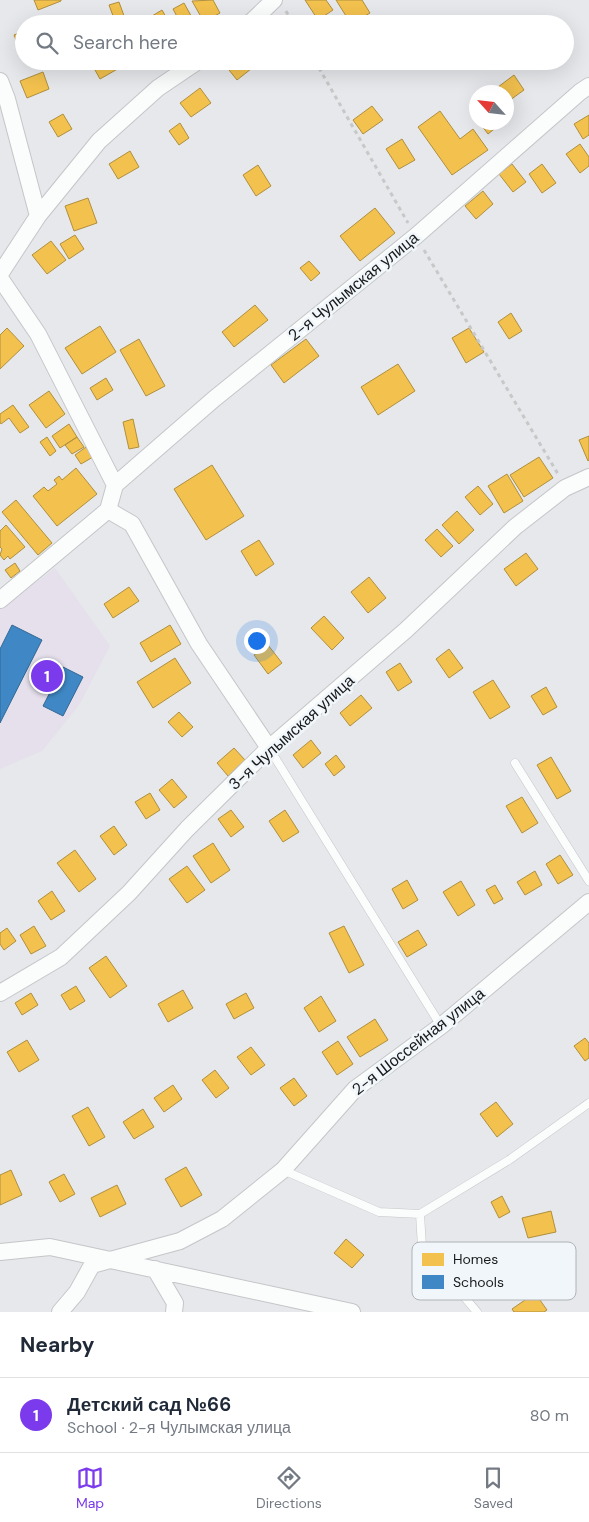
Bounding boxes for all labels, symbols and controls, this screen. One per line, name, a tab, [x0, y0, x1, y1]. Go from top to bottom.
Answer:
search box	[15, 15, 574, 70]
icon: search	[33, 29, 61, 57]
text: Search here	[73, 30, 178, 55]
north arrow	[469, 85, 514, 130]
street label: 2-я Чулымская улица	[284, 227, 423, 346]
your location	[244, 628, 270, 654]
pin: 1	[31, 657, 63, 695]
street label: 3-я Чулымская улица	[224, 670, 359, 794]
street label: 2-я Шоссейная улица	[348, 983, 489, 1100]
legend	[412, 1242, 576, 1300]
text: Homes	[453, 1250, 498, 1268]
text: Schools	[453, 1273, 504, 1291]
text: Nearby	[20, 1331, 94, 1359]
text: Детский сад №66	[67, 1392, 231, 1417]
text: 1	[33, 1405, 39, 1426]
text: 80 m	[530, 1405, 569, 1426]
text: School · 2-я Чулымская улица	[67, 1417, 291, 1438]
tab: Map	[76, 1464, 104, 1512]
tab: Directions	[256, 1464, 322, 1512]
tab: Saved	[474, 1464, 513, 1512]

